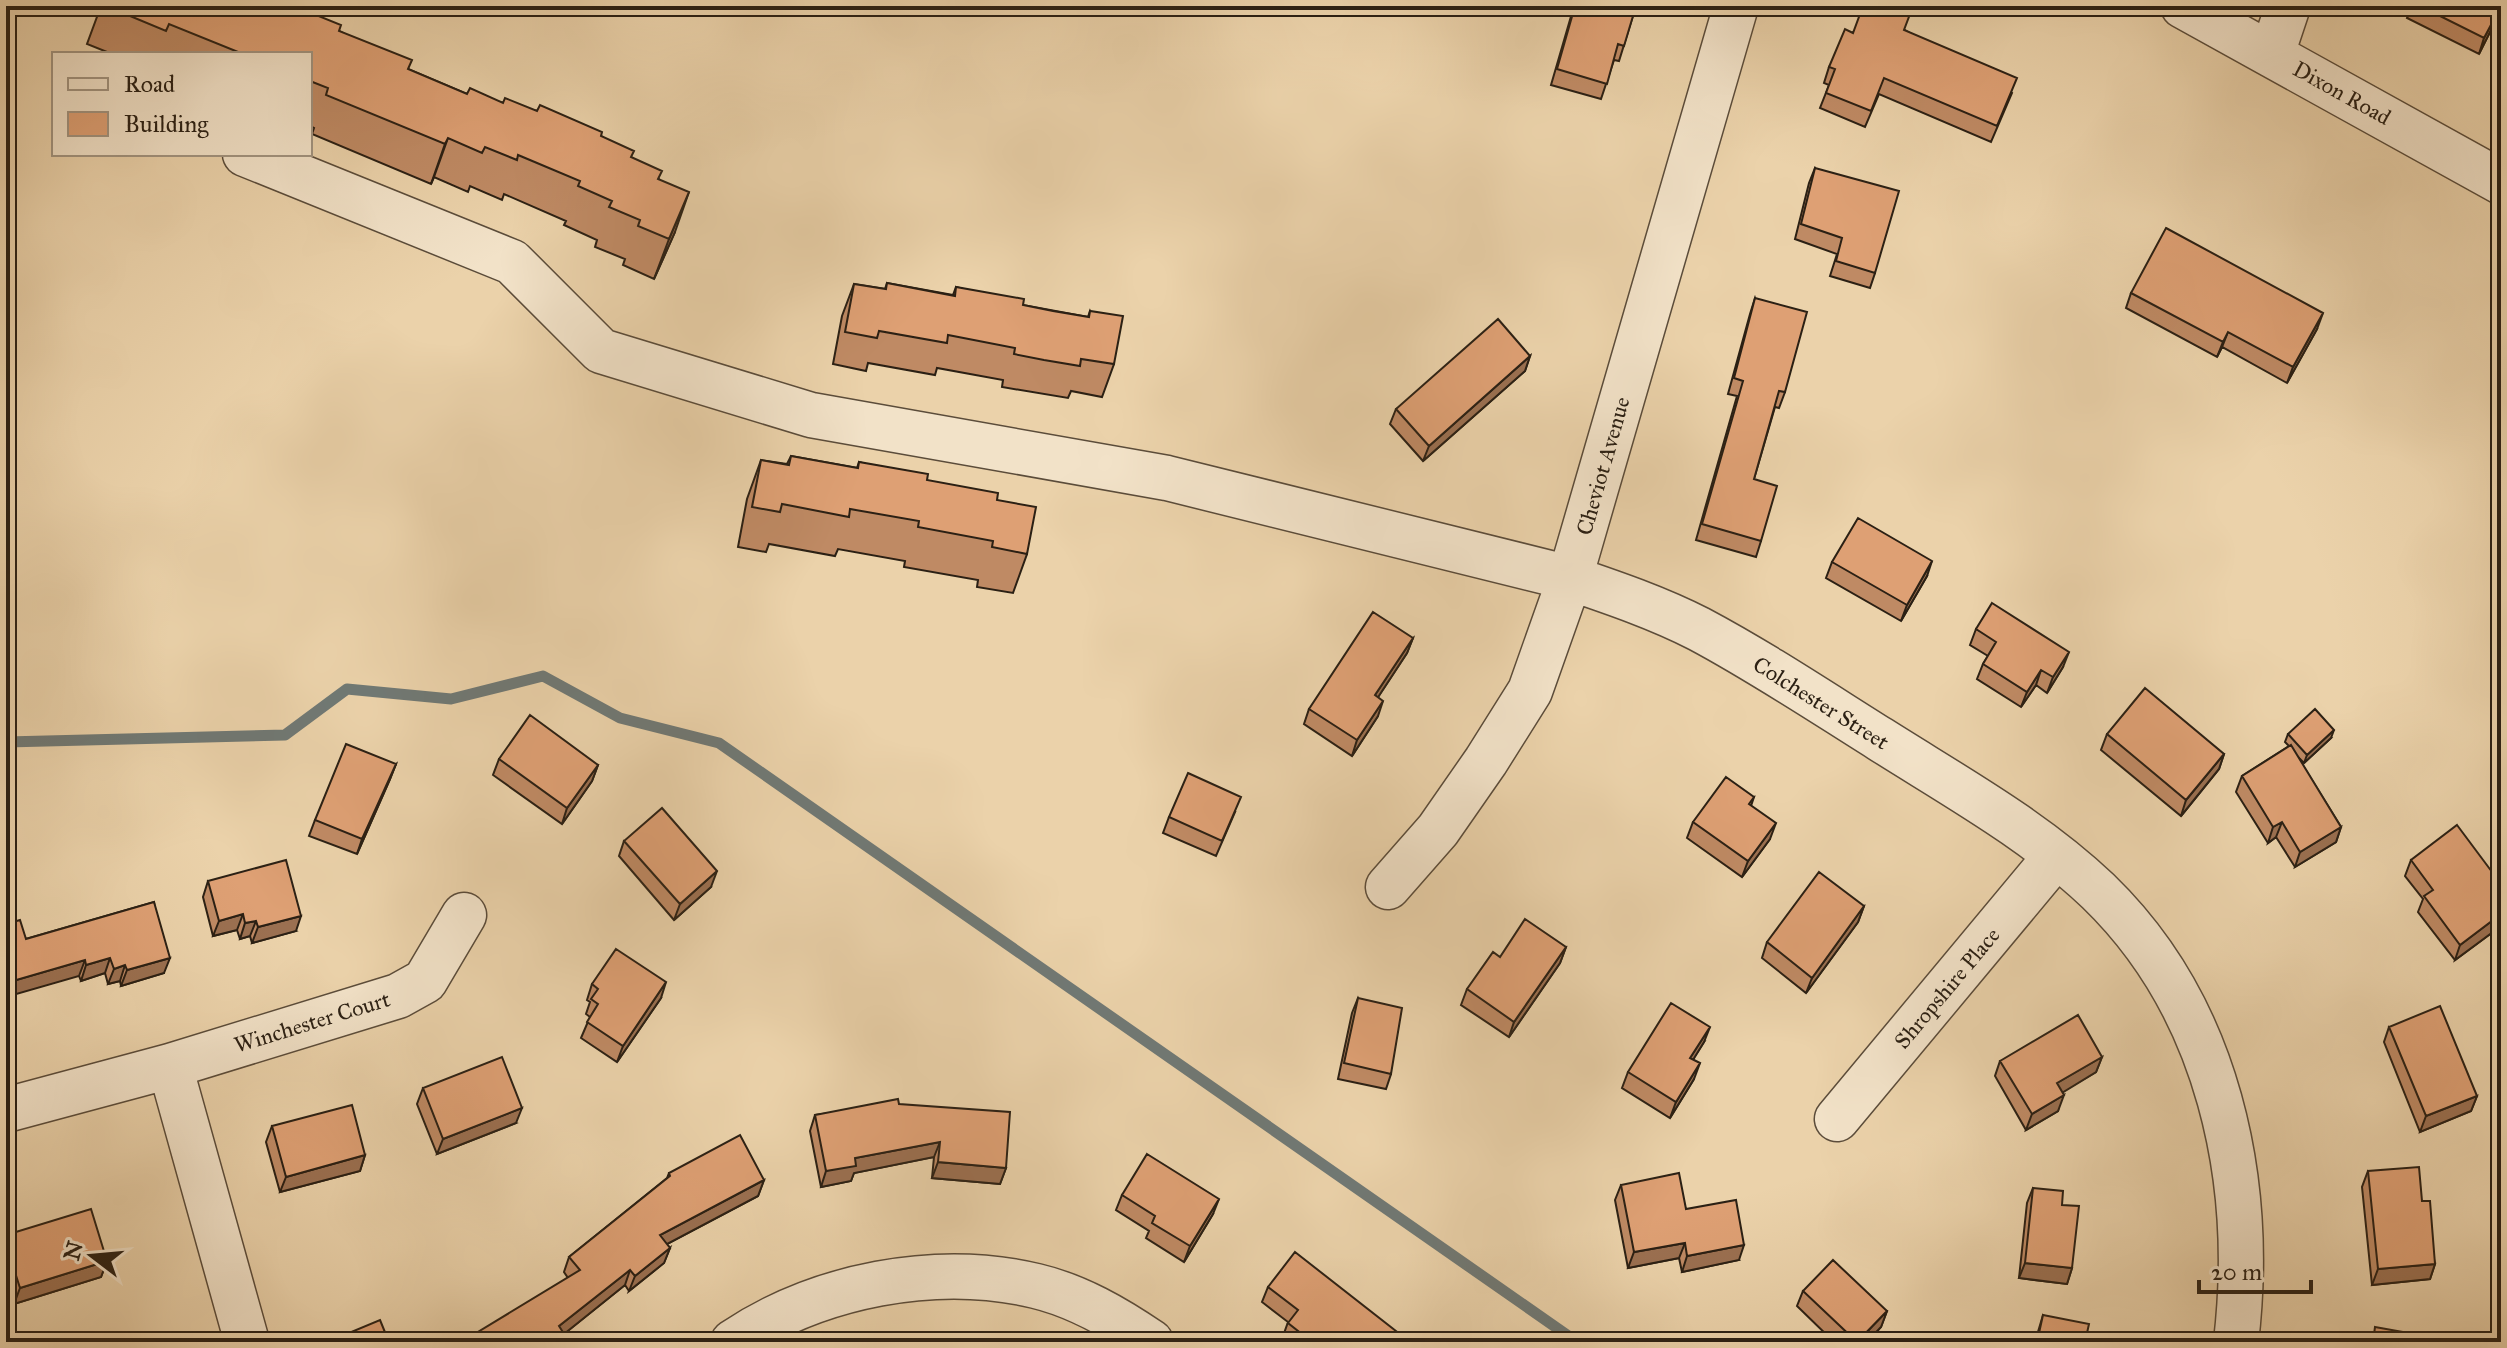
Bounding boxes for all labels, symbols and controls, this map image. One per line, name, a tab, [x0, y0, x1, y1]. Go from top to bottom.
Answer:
legend	[52, 52, 312, 156]
street label: Dixon Road	[2288, 55, 2396, 131]
text: Road	[124, 69, 175, 99]
text: Building	[124, 109, 209, 139]
street label: Cheviot Avenue	[1570, 394, 1636, 538]
street label: Colchester Street	[1748, 650, 1894, 756]
street label: Shropshire Place	[1888, 922, 2006, 1054]
street label: Winchester Court	[231, 985, 393, 1059]
north arrow	[52, 1216, 132, 1296]
text: N	[58, 1238, 89, 1263]
scale bar	[2199, 1244, 2311, 1294]
text: 20 m	[2211, 1257, 2262, 1287]

